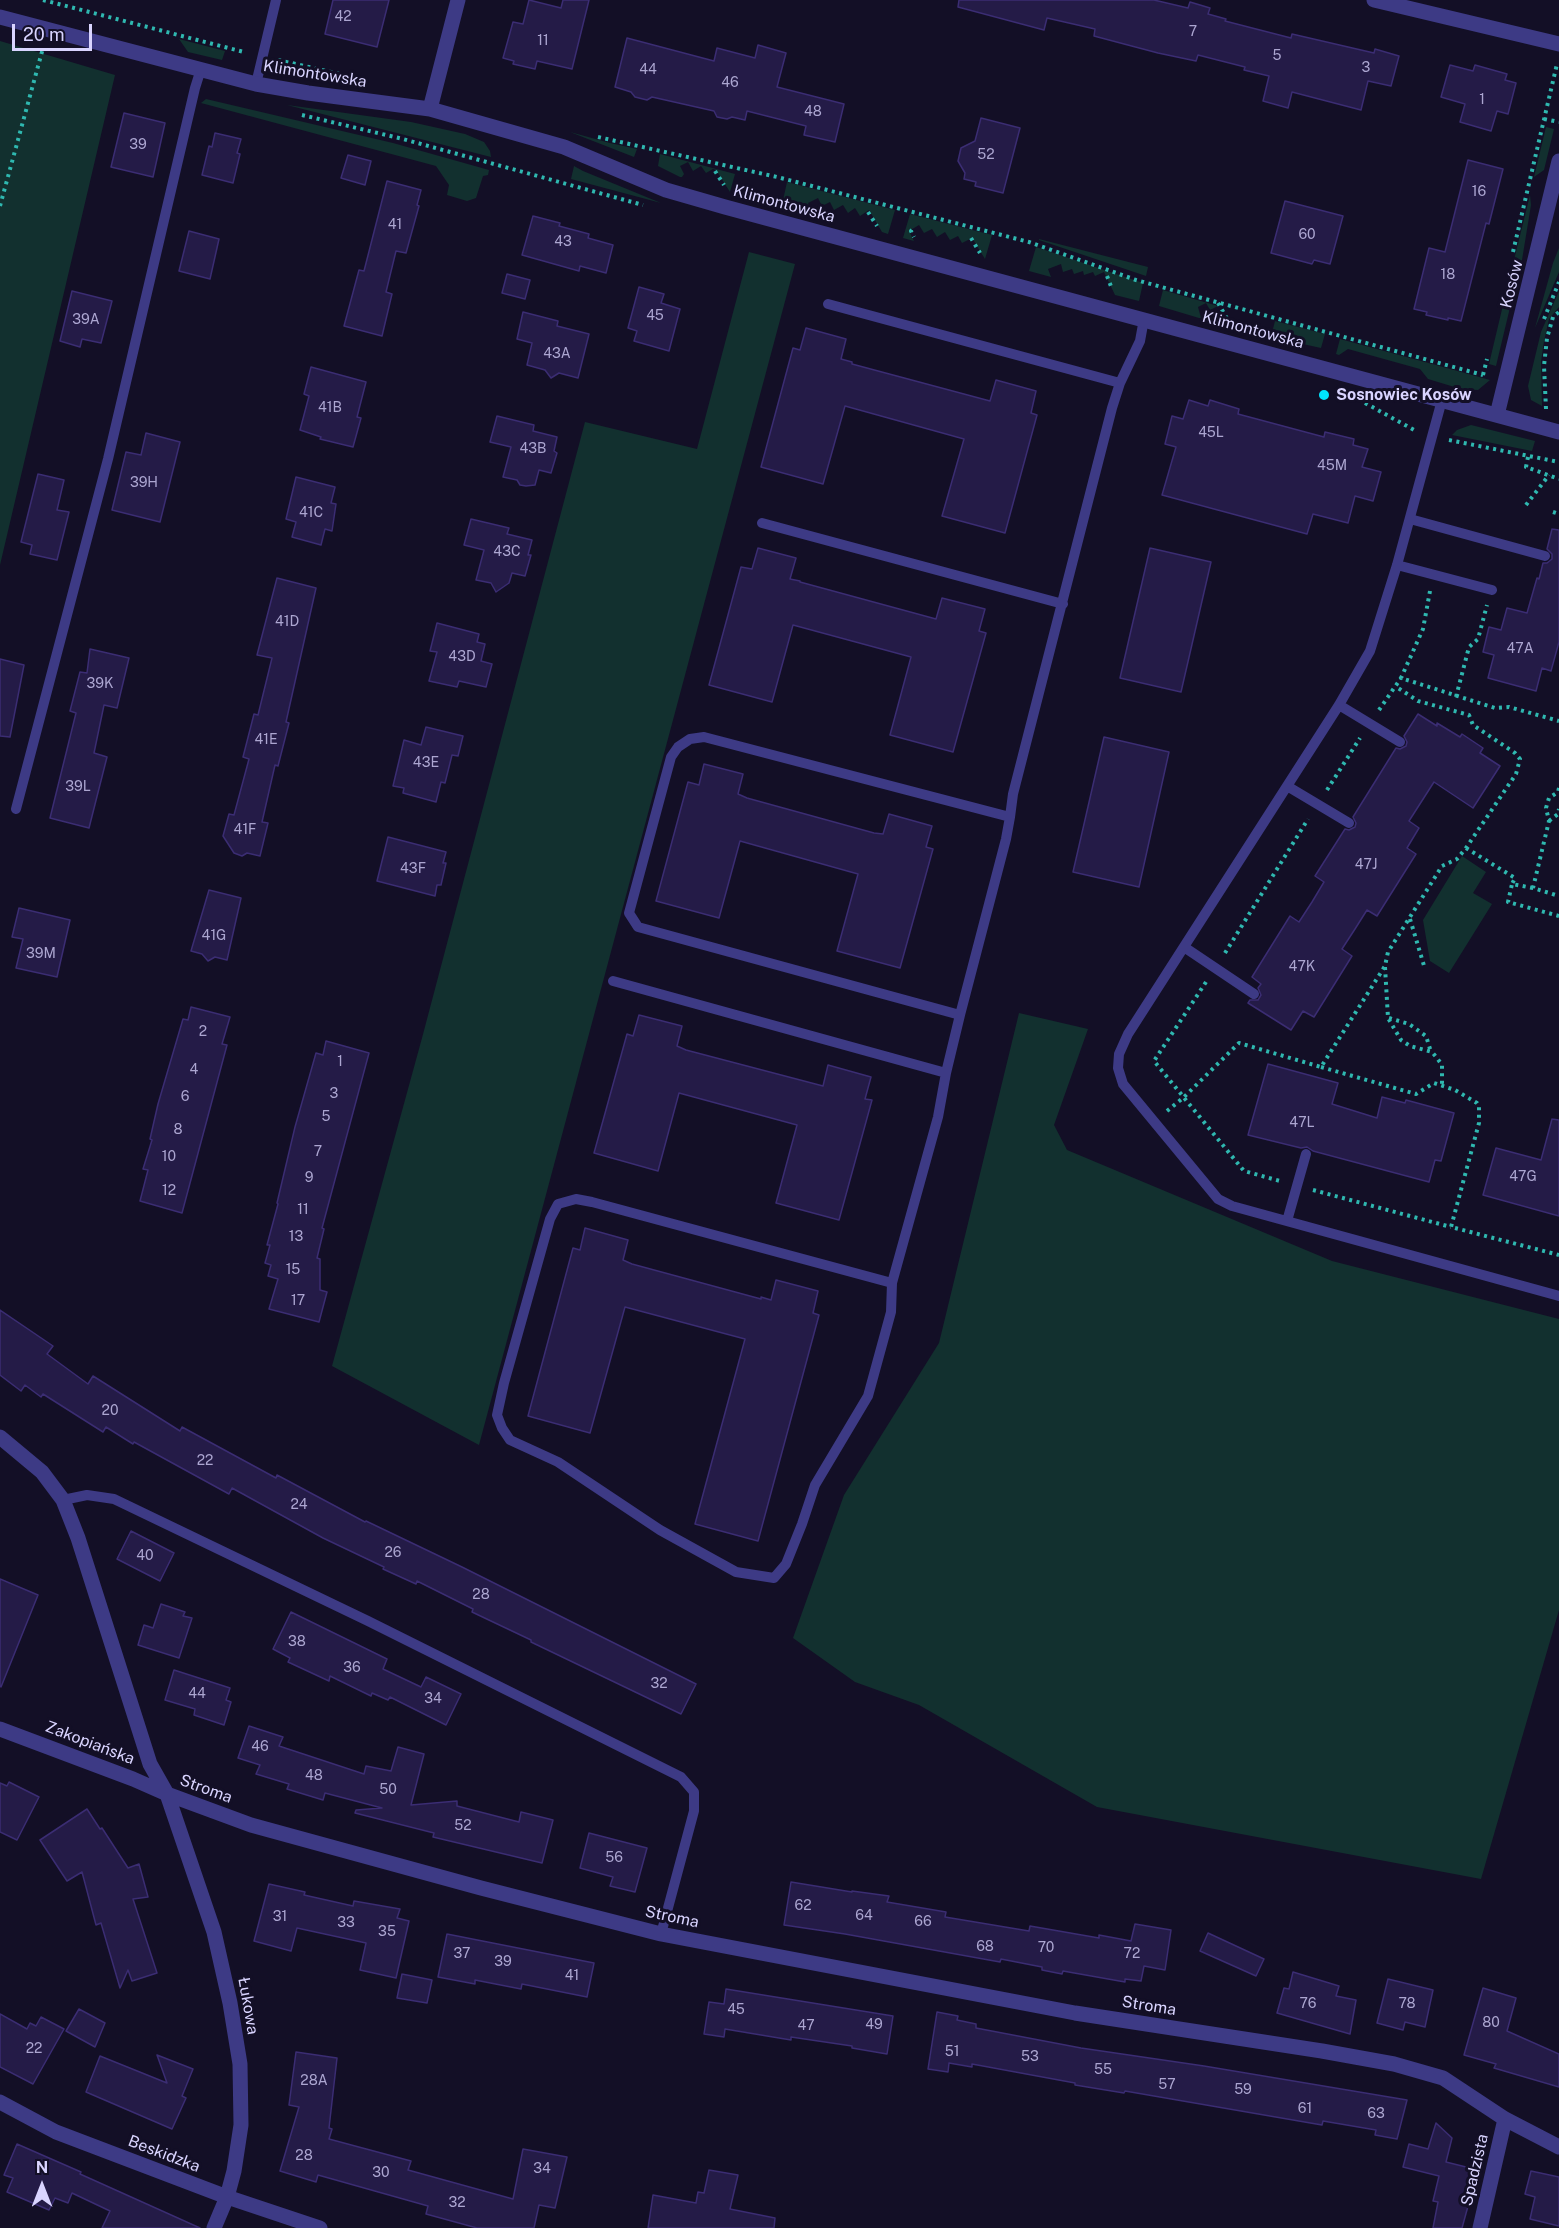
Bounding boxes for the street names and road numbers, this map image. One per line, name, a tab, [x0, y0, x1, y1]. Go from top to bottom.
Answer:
street label: Klimontowska	[262, 56, 368, 92]
street label: Klimontowska	[731, 181, 837, 227]
street label: Kosów	[1497, 258, 1527, 310]
street label: Klimontowska	[1200, 307, 1306, 353]
street label: Zakopiańska	[43, 1717, 137, 1769]
street label: Stroma	[177, 1771, 235, 1807]
street label: Stroma	[643, 1902, 701, 1932]
street label: Łukowa	[234, 1976, 262, 2036]
street label: Stroma	[1121, 1992, 1177, 2020]
street label: Beskidzka	[125, 2131, 203, 2177]
street label: Spadzista	[1457, 2132, 1493, 2208]

